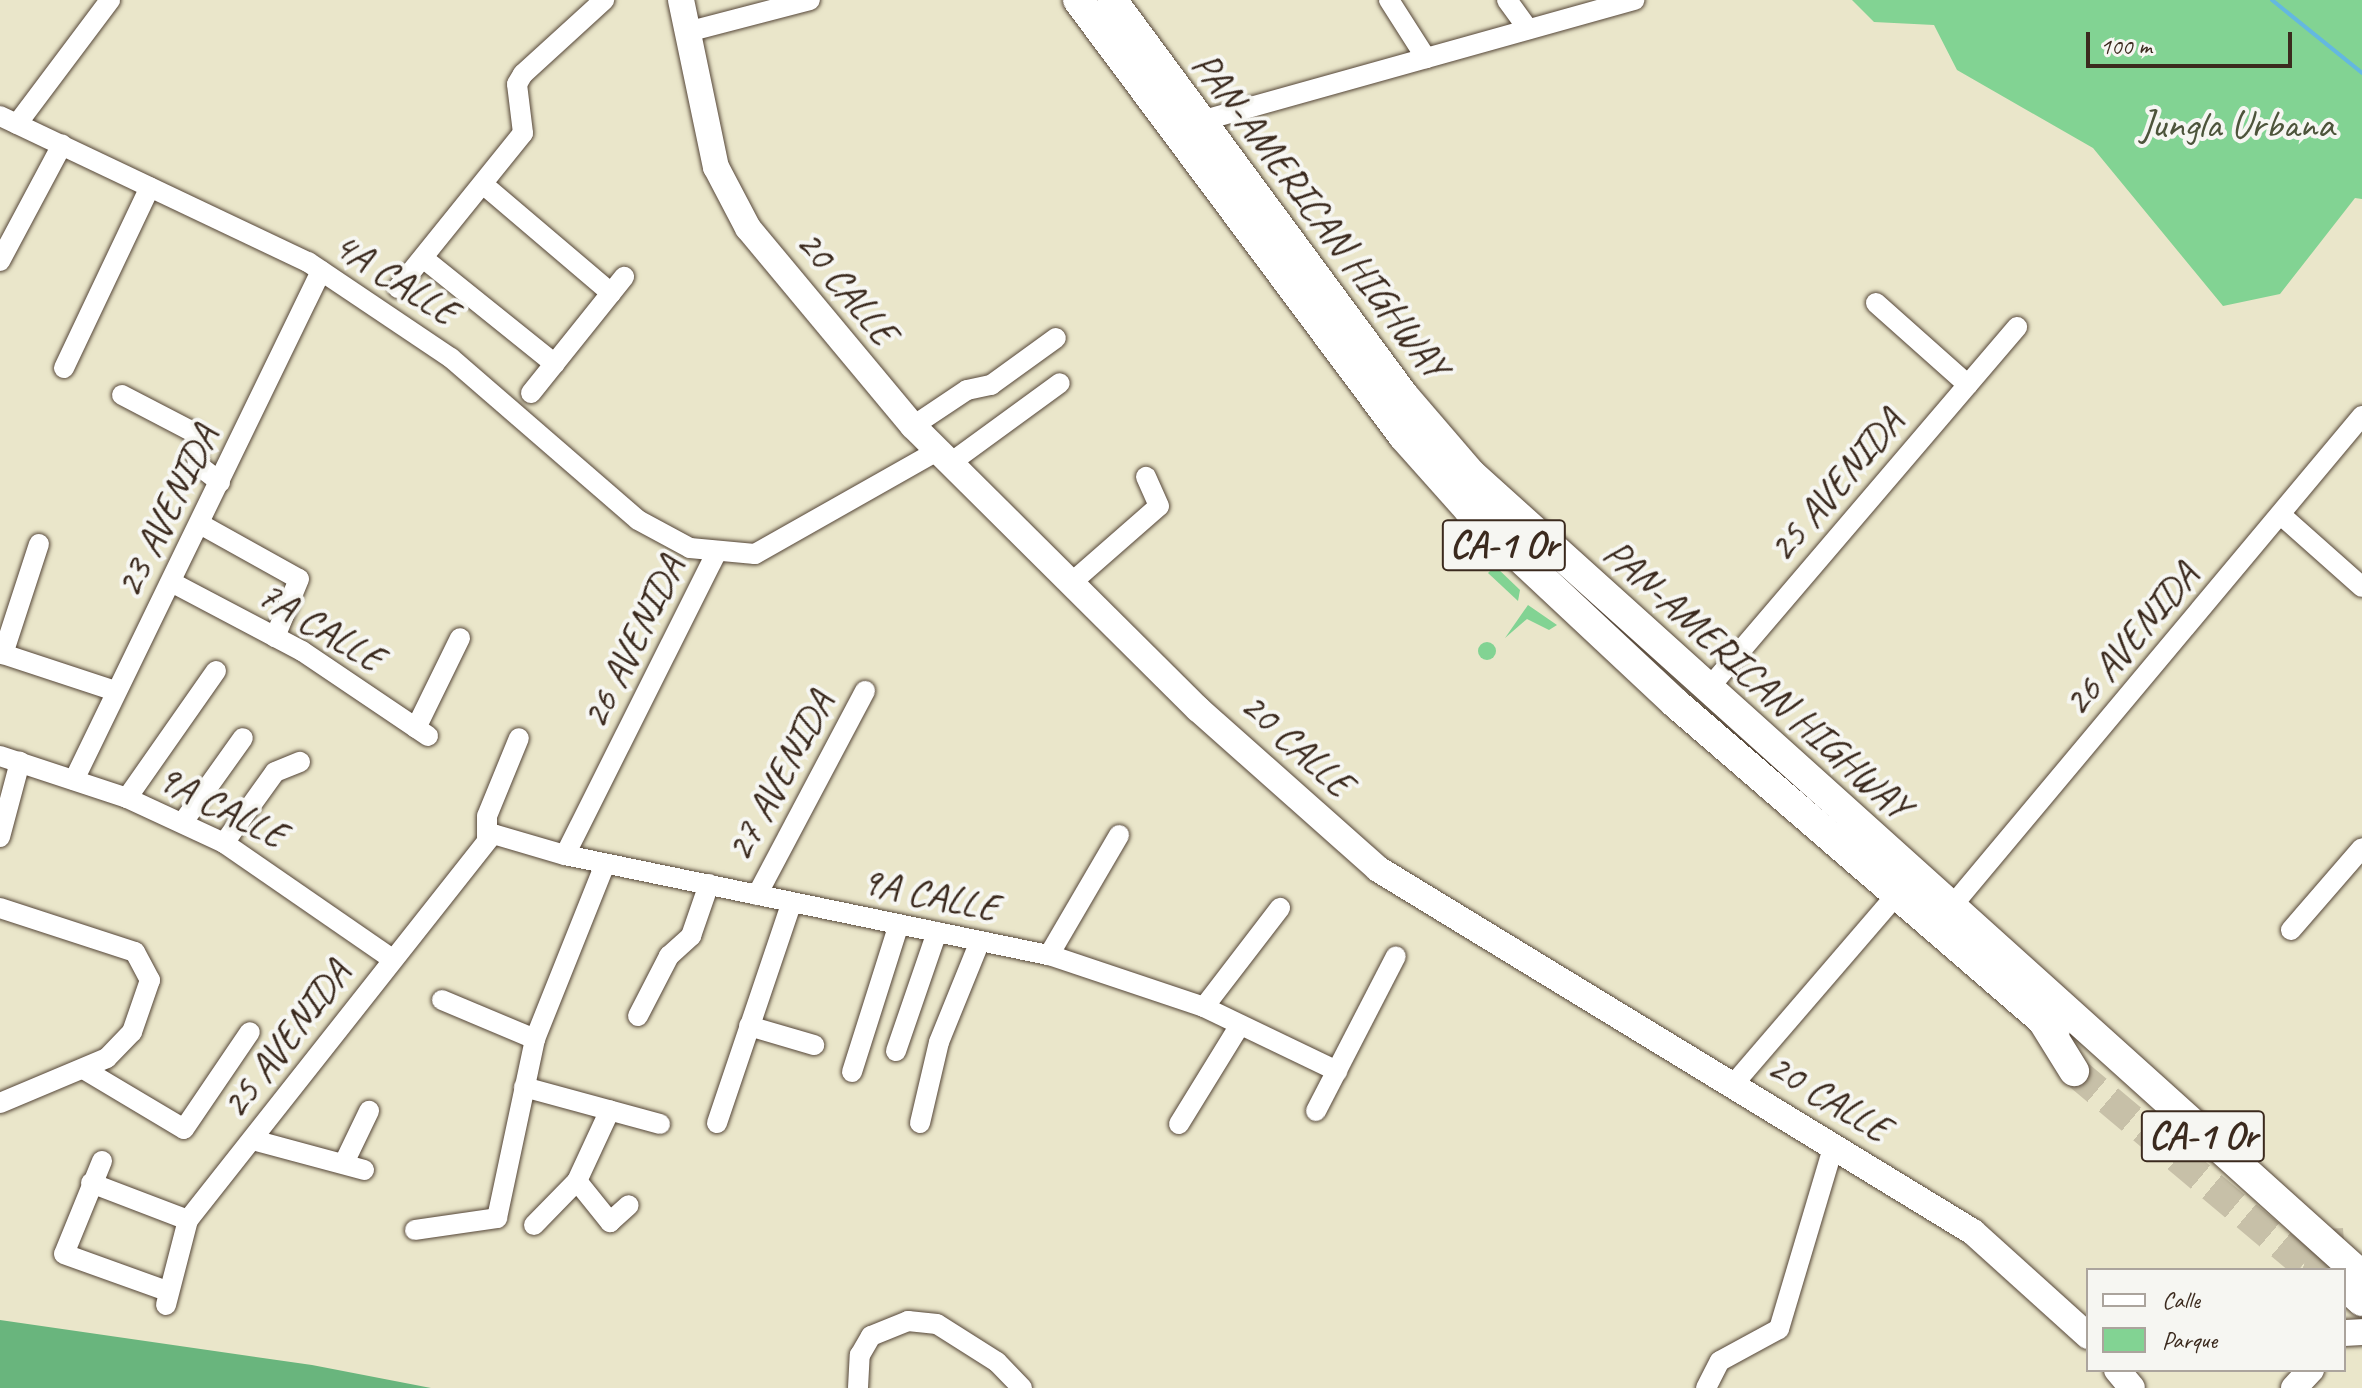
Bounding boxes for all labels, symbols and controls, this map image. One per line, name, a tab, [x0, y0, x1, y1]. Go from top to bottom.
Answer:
scale bar	[2090, 16, 2296, 66]
text: 100 m	[2100, 31, 2152, 61]
street label: PAN-AMERICAN HIGHWAY	[1182, 41, 1460, 389]
park label: Jungla Urbana	[2140, 100, 2334, 148]
street label: 20 CALLE	[786, 219, 908, 355]
street label: 4A CALLE	[325, 221, 467, 335]
street label: 25 AVENIDA	[1757, 399, 1913, 571]
street label: 23 AVENIDA	[104, 417, 228, 605]
road number: CA-1 Or	[1440, 511, 1568, 579]
street label: PAN-AMERICAN HIGHWAY	[1594, 528, 1922, 830]
street label: 26 AVENIDA	[570, 548, 694, 736]
street label: 26 AVENIDA	[2052, 553, 2208, 725]
street label: 7A CALLE	[250, 570, 392, 682]
street label: 20 CALLE	[1231, 681, 1363, 807]
street label: 27 AVENIDA	[714, 683, 844, 869]
street label: 9A CALLE	[150, 753, 294, 859]
street label: 9A CALLE	[858, 856, 1002, 932]
street label: 25 AVENIDA	[210, 950, 360, 1128]
street label: 20 CALLE	[1759, 1042, 1899, 1152]
road number: CA-1 Or	[2139, 1102, 2267, 1170]
legend	[2086, 1268, 2346, 1372]
text: Calle	[2162, 1285, 2200, 1315]
text: Parque	[2162, 1325, 2217, 1355]

